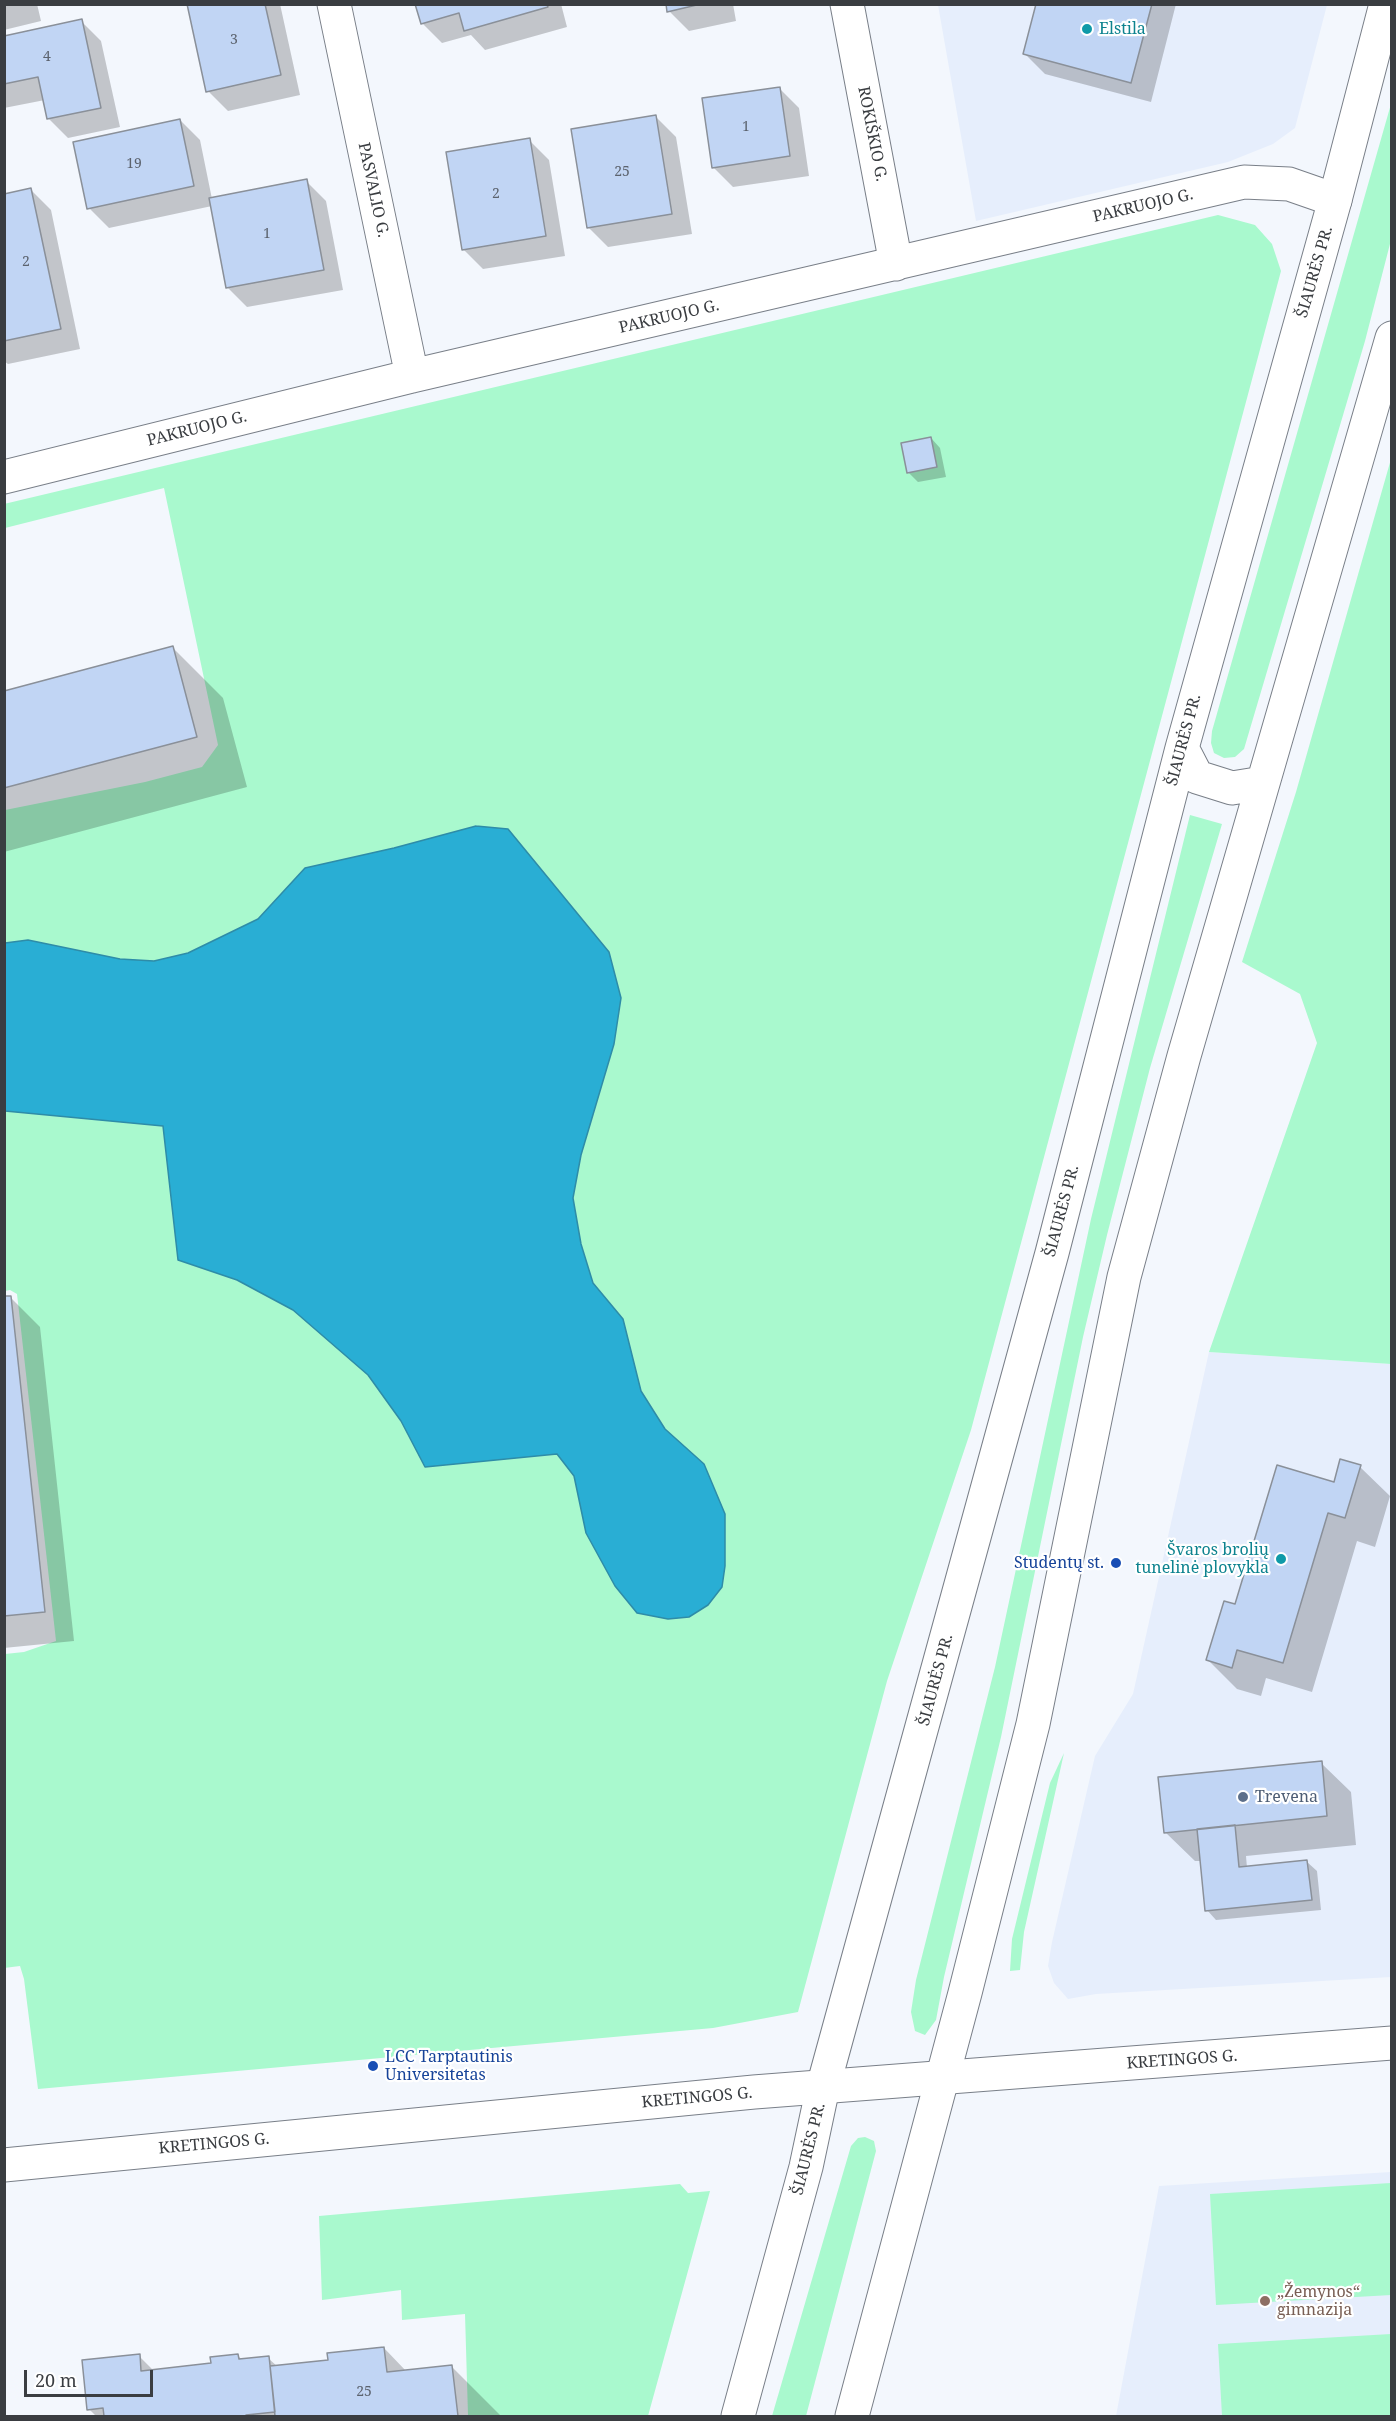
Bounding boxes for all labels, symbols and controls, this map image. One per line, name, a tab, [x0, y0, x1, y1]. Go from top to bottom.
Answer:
place label: Elstila	[1099, 19, 1146, 39]
marker: Elstila	[1080, 22, 1094, 36]
house number: 3	[230, 32, 238, 48]
house number: 4	[43, 49, 51, 65]
street label: ROKIŠKIO G.	[853, 85, 891, 183]
house number: 1	[742, 119, 750, 135]
street label: PASVALIO G.	[354, 141, 392, 239]
house number: 19	[126, 156, 142, 172]
house number: 25	[614, 164, 630, 180]
street label: PAKRUOJO G.	[1091, 185, 1195, 227]
house number: 2	[492, 186, 500, 202]
street label: ŠIAURĖS PR.	[1293, 224, 1337, 320]
house number: 1	[263, 226, 271, 242]
house number: 2	[22, 254, 30, 270]
street label: PAKRUOJO G.	[617, 296, 721, 338]
street label: PAKRUOJO G.	[145, 407, 249, 451]
street label: ŠIAURĖS PR.	[1162, 692, 1206, 788]
street label: ŠIAURĖS PR.	[1040, 1163, 1084, 1259]
place label: Švaros brolių tunelinė plovykla	[1136, 1540, 1269, 1578]
marker: Švaros brolių tunelinė plovykla	[1274, 1552, 1288, 1566]
place label: Studentų st.	[1014, 1553, 1104, 1573]
marker: Studentų st.	[1109, 1556, 1123, 1570]
street label: ŠIAURĖS PR.	[914, 1632, 958, 1728]
place label: Trevena	[1255, 1787, 1318, 1807]
marker: Trevena	[1236, 1790, 1250, 1804]
place label: LCC Tarptautinis Universitetas	[385, 2047, 513, 2085]
street label: KRETINGOS G.	[1126, 2047, 1238, 2073]
marker: LCC Tarptautinis Universitetas	[366, 2059, 380, 2073]
street label: KRETINGOS G.	[641, 2084, 753, 2112]
street label: ŠIAURĖS PR.	[788, 2101, 830, 2197]
street label: KRETINGOS G.	[158, 2130, 270, 2158]
place label: „Žemynos“ gimnazija	[1277, 2282, 1360, 2320]
marker: „Žemynos“ gimnazija	[1258, 2294, 1272, 2308]
scale bar	[27, 2358, 156, 2396]
text: 20 m	[35, 2368, 77, 2392]
house number: 25	[356, 2384, 372, 2400]

